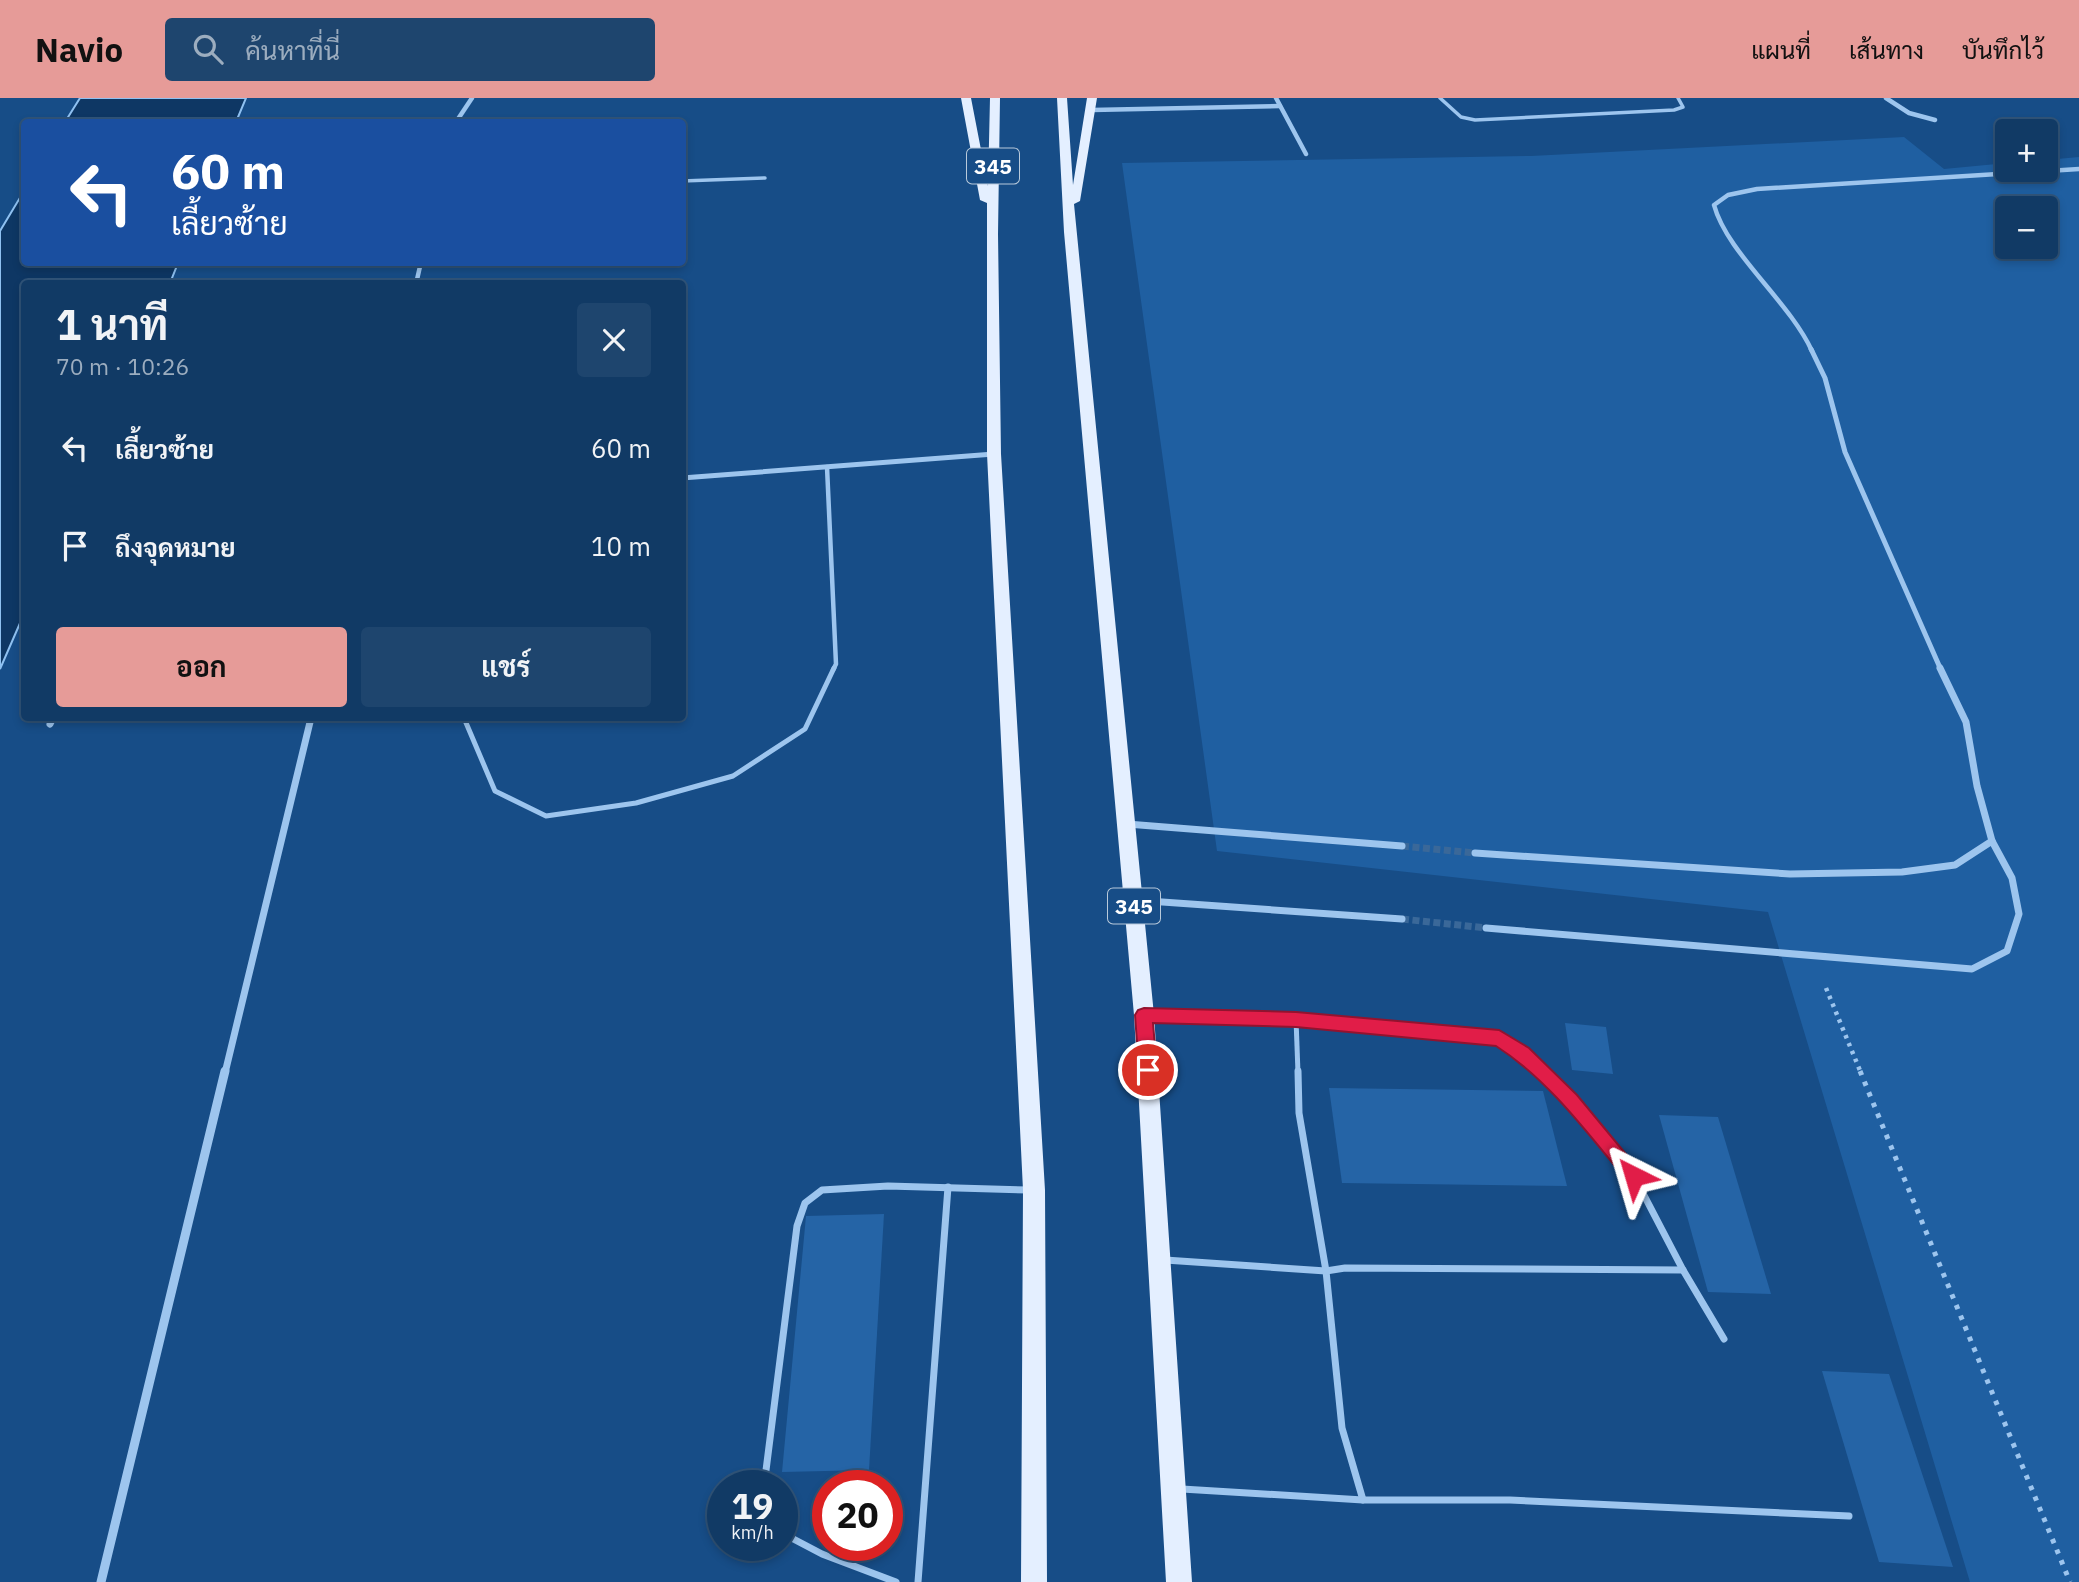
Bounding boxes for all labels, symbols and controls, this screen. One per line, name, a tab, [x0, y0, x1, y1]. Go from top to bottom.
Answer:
search box	[165, 18, 655, 81]
text: Navio	[35, 28, 123, 71]
icon: search	[189, 30, 227, 68]
text: ค้นหาที่นี่	[245, 33, 340, 67]
text: แผนที่	[1751, 34, 1811, 66]
text: เส้นทาง	[1849, 34, 1924, 66]
text: บันทึกไว้	[1962, 34, 2044, 66]
map controls	[1995, 119, 2058, 259]
button: +	[1995, 119, 2058, 182]
text: 60 m	[171, 139, 285, 202]
icon: left	[56, 147, 147, 238]
road number: 345	[967, 148, 1019, 184]
button: −	[1995, 196, 2058, 259]
text: เลี้ยวซ้าย	[171, 202, 288, 244]
text: 1 นาที	[56, 297, 168, 352]
button: close	[577, 303, 651, 377]
text: 70 m · 10:26	[56, 351, 189, 381]
icon: left	[56, 429, 94, 467]
text: 60 m	[591, 431, 651, 465]
text: เลี้ยวซ้าย	[115, 432, 214, 466]
icon: arrive	[56, 527, 94, 565]
text: 10 m	[591, 529, 651, 563]
text: ถึงจุดหมาย	[115, 530, 236, 564]
button: ออก	[56, 627, 347, 707]
button: แชร์	[361, 627, 651, 707]
road number: 345	[1108, 888, 1160, 924]
pin	[1118, 1040, 1178, 1100]
icon: arrive	[1129, 1051, 1167, 1089]
position arrow	[1597, 1139, 1671, 1213]
speed limit sign: 20	[812, 1470, 903, 1561]
text: 19	[731, 1483, 774, 1529]
text: km/h	[731, 1521, 774, 1544]

